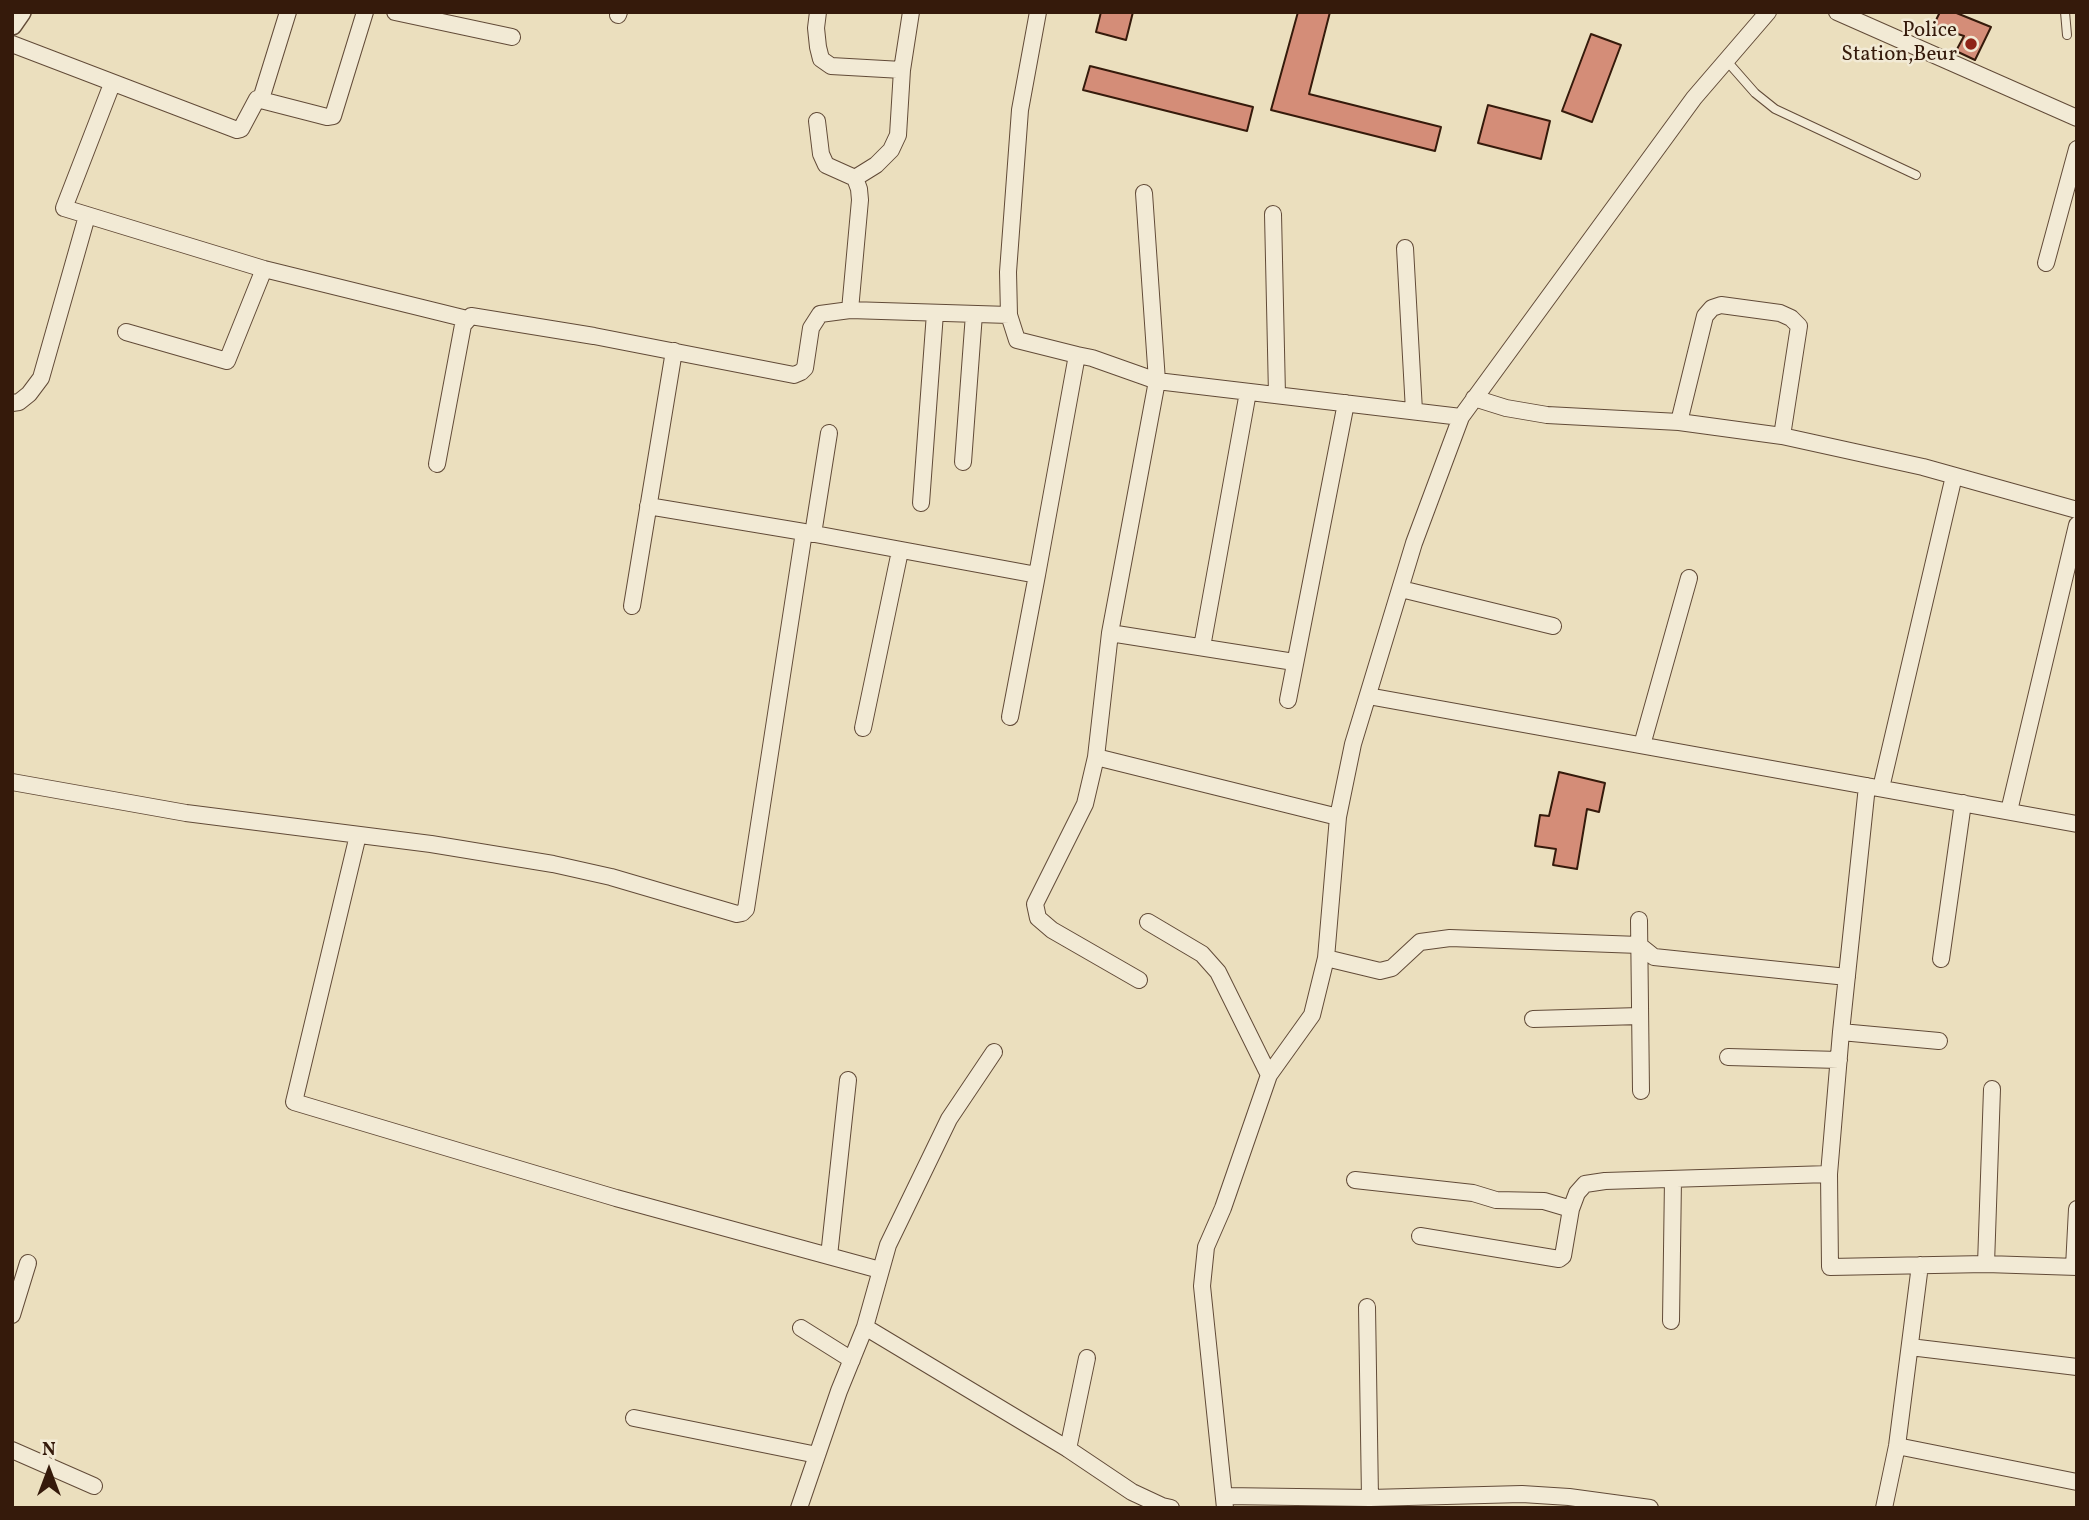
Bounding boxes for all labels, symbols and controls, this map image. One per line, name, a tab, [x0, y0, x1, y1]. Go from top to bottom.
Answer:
place label: Police Station,Beur	[1841, 19, 1957, 69]
marker: Police Station,Beur	[1963, 36, 1979, 52]
north arrow	[14, 1436, 84, 1506]
text: N	[42, 1437, 56, 1463]

